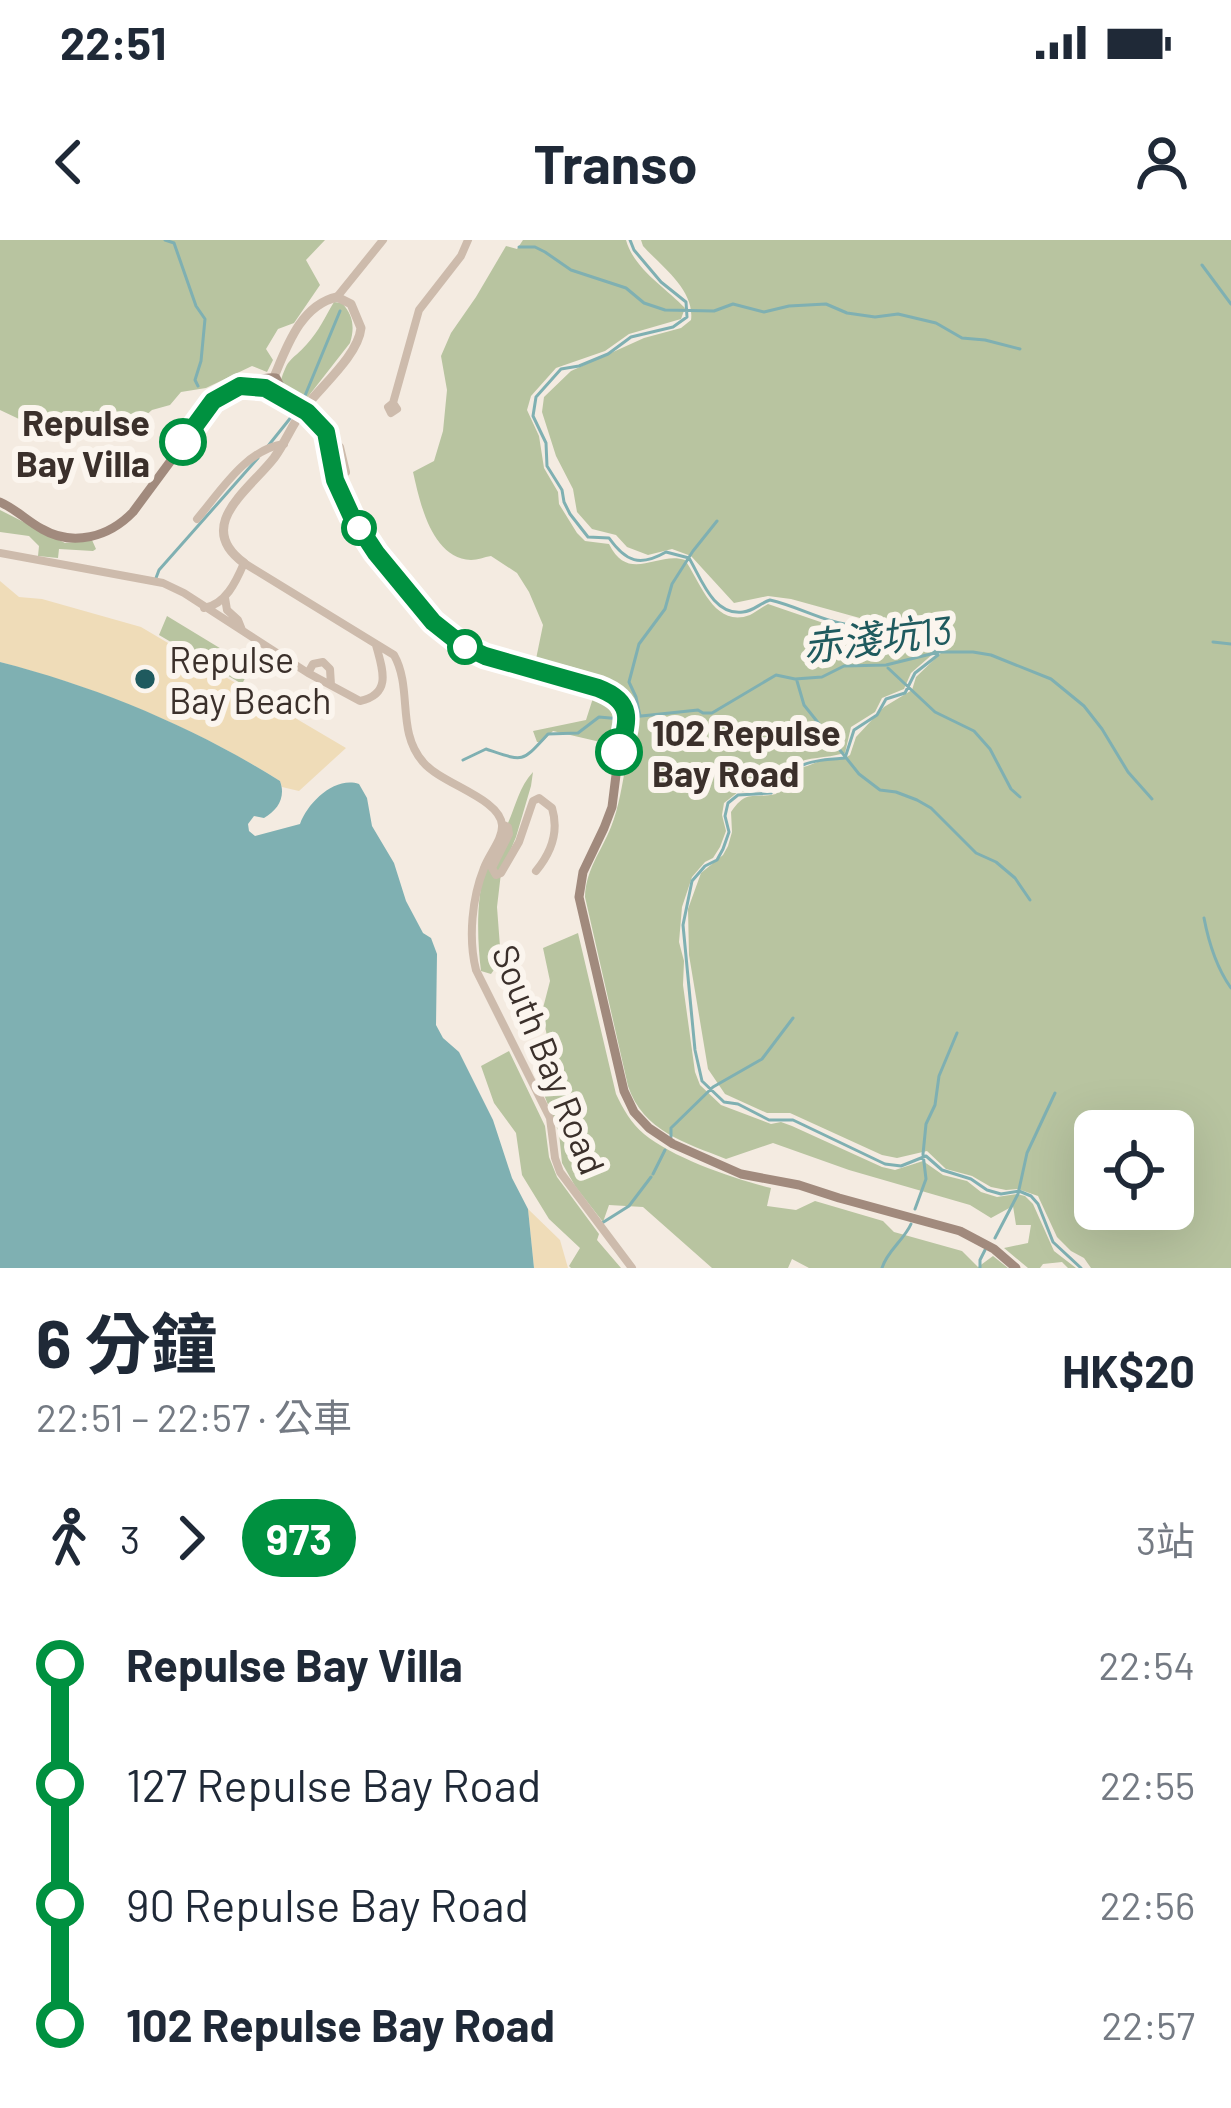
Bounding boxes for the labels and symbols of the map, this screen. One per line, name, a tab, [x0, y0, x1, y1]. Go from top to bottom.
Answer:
place label: Repulse Bay Villa	[16, 400, 150, 484]
marker: Repulse Bay Villa	[161, 420, 205, 464]
unlabelled marker	[343, 512, 375, 544]
water label: 赤淺坑13	[800, 604, 955, 669]
unlabelled marker	[449, 631, 481, 663]
place label: Repulse Bay Beach	[169, 637, 331, 721]
marker: Repulse Bay Beach	[132, 666, 158, 692]
place label: 102 Repulse Bay Road	[652, 710, 841, 794]
marker: 102 Repulse Bay Road	[597, 730, 641, 774]
street label: South Bay Road	[484, 938, 616, 1180]

